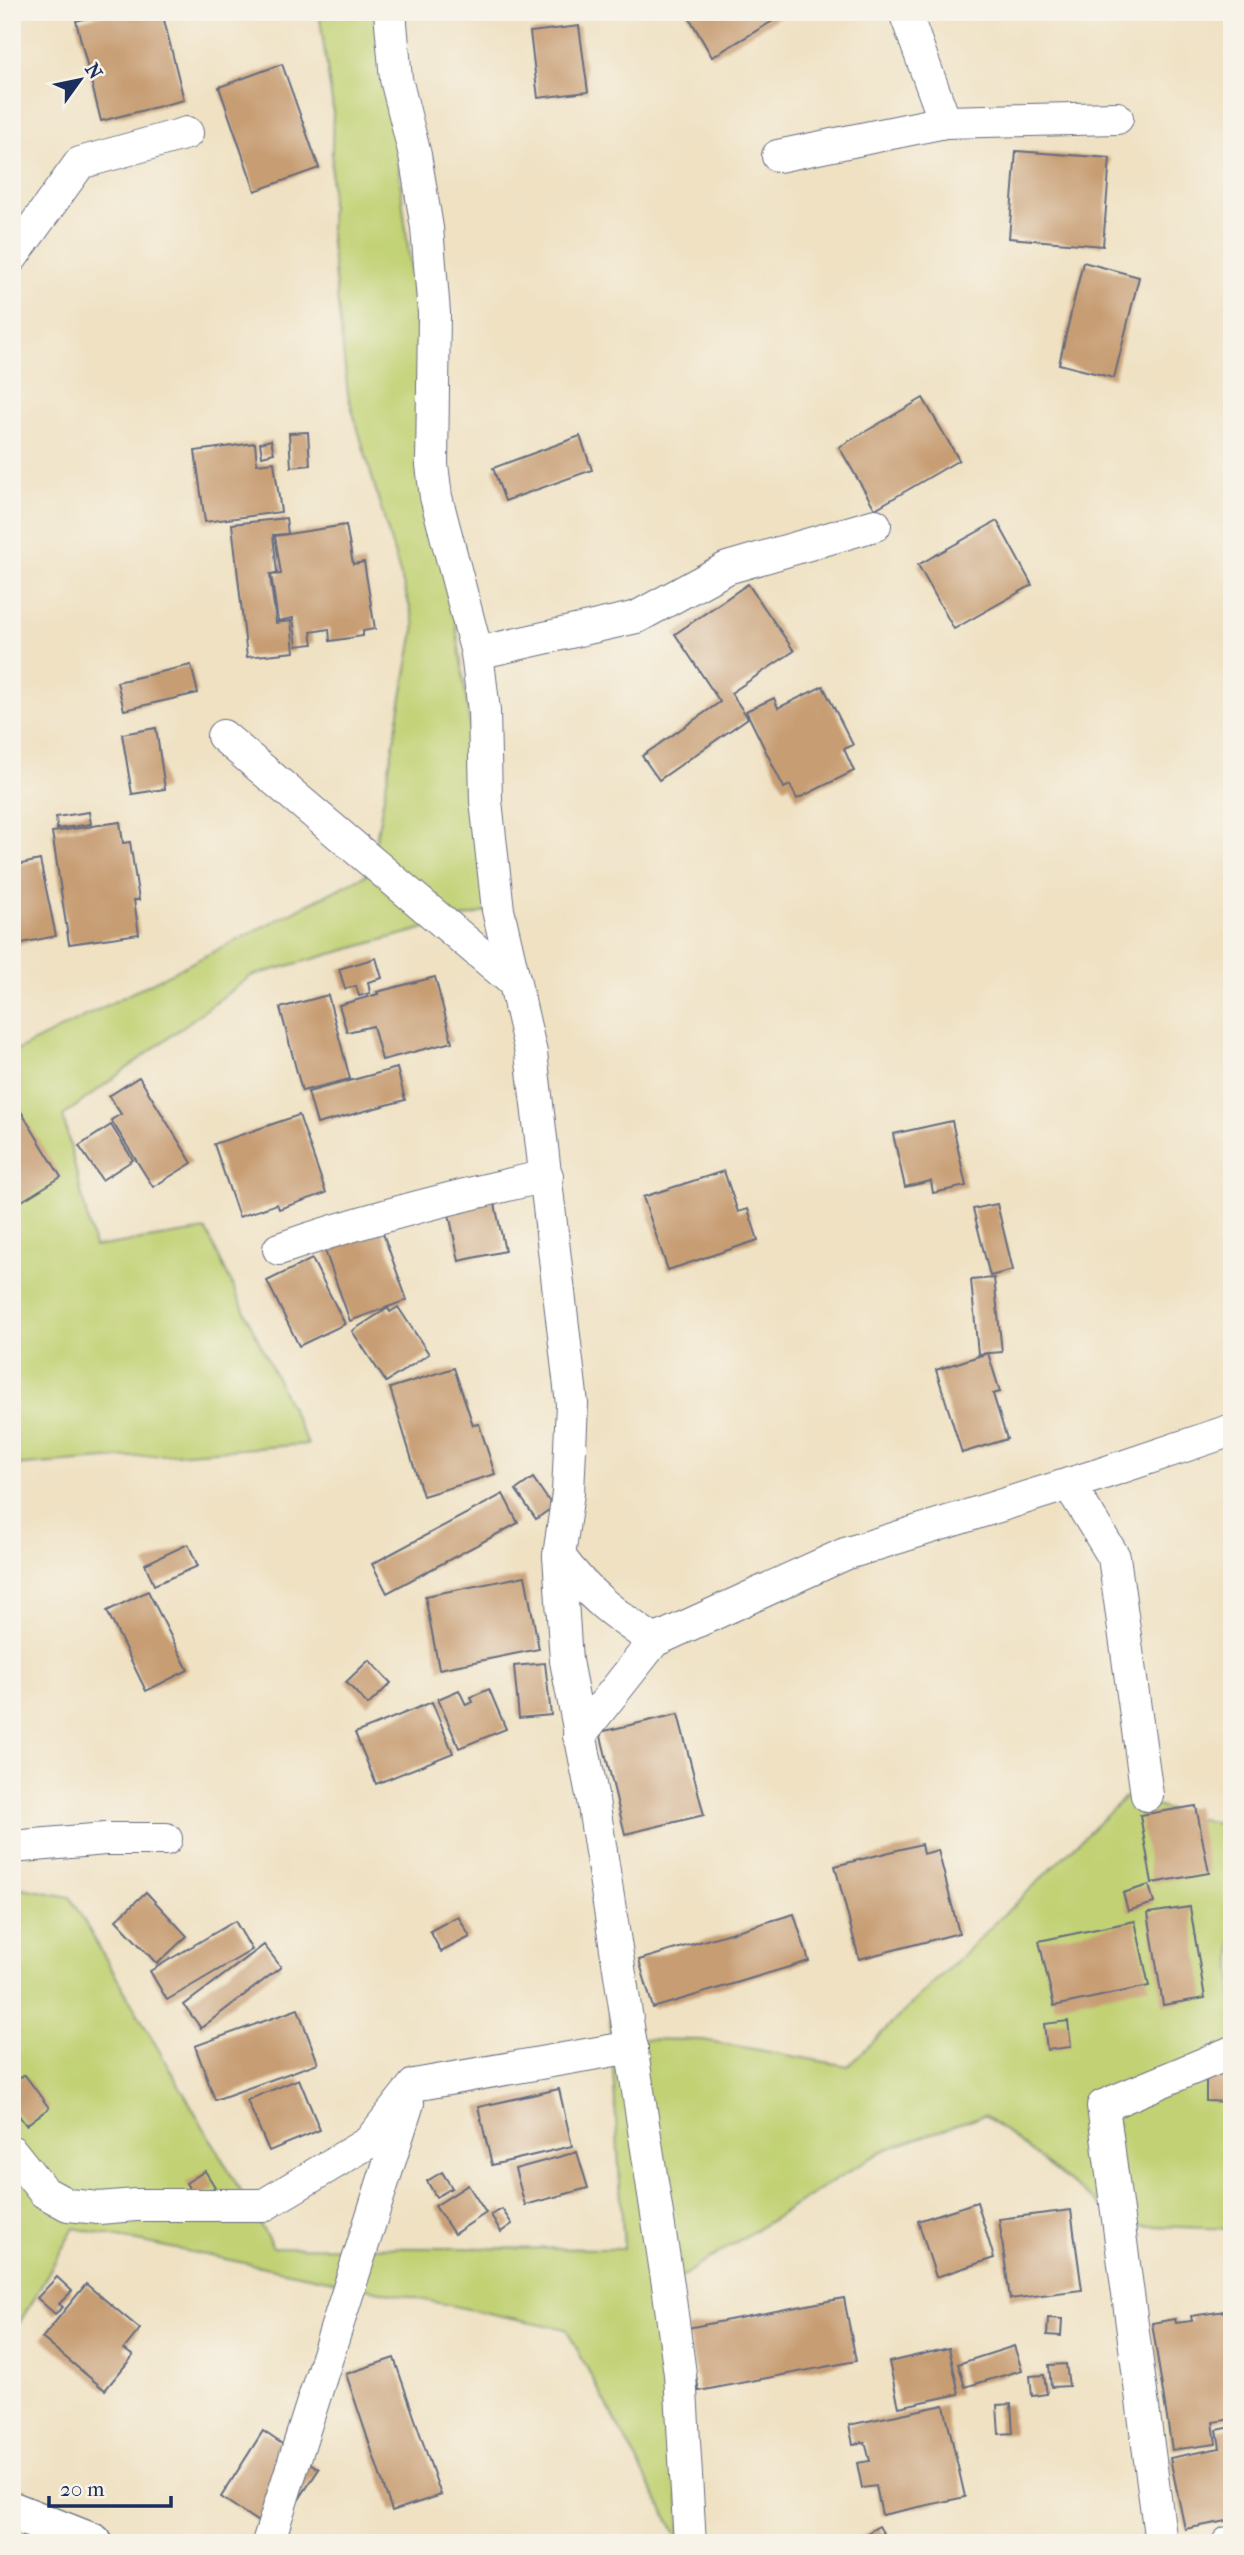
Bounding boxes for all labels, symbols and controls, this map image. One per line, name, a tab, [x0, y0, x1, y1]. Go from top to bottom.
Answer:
north arrow	[46, 46, 116, 116]
text: N	[80, 59, 107, 84]
scale bar	[49, 2464, 172, 2508]
text: 20 m	[60, 2477, 105, 2501]

